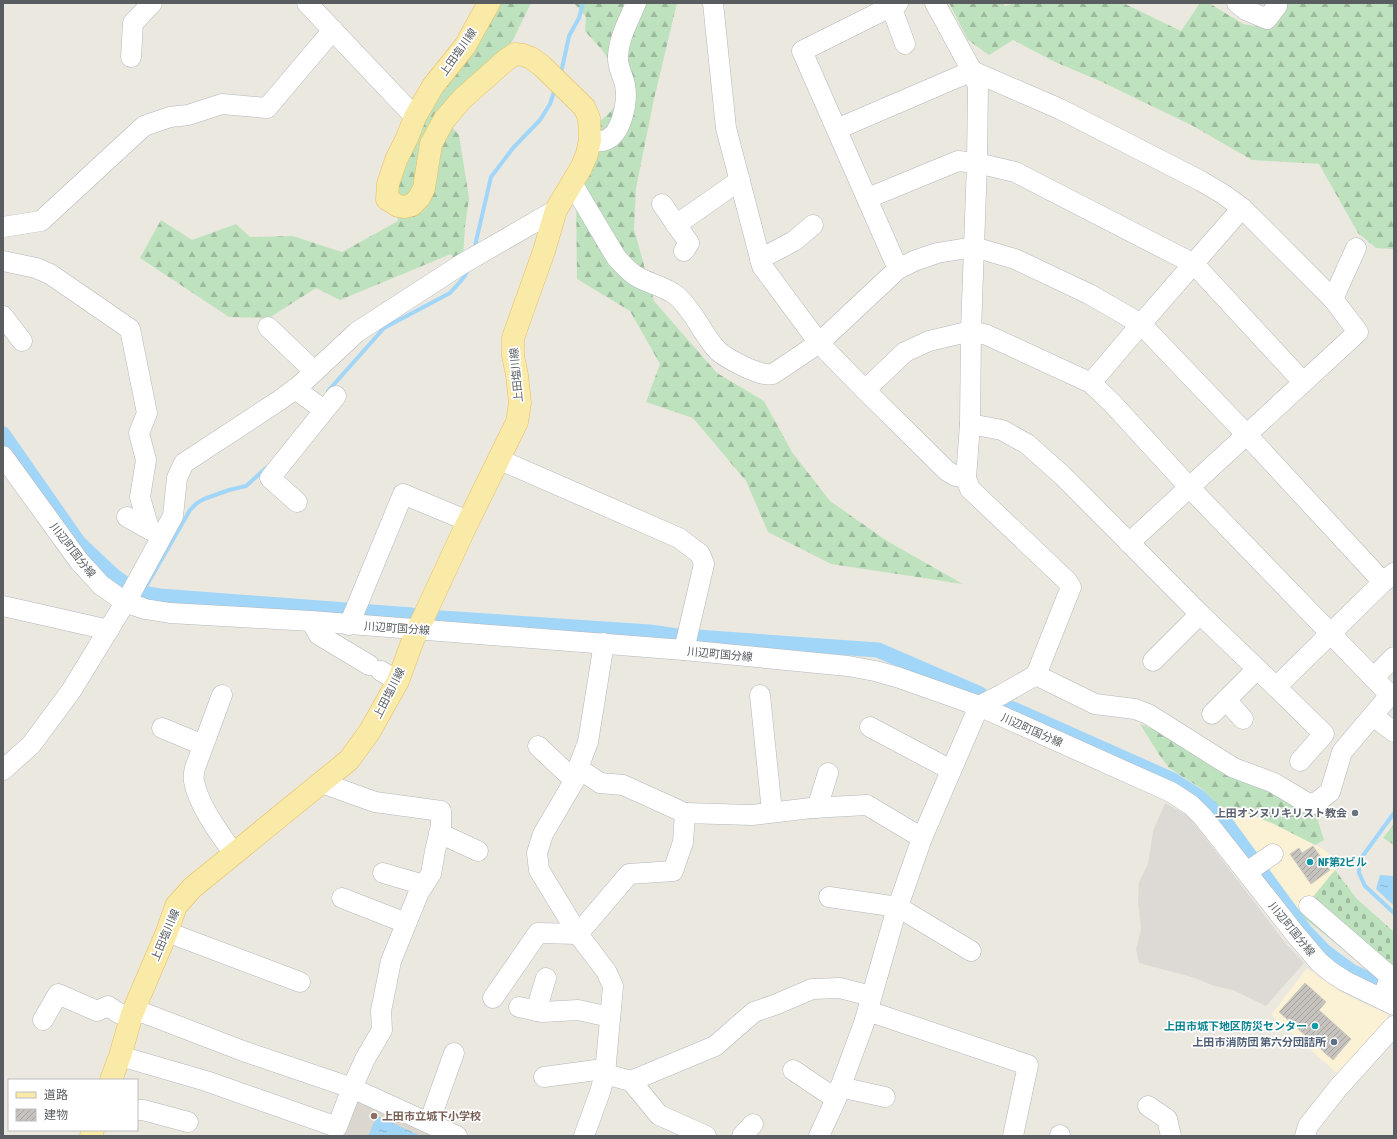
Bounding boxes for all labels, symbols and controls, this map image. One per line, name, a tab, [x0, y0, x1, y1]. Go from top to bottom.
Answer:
street label: 上田塩川線	[437, 26, 479, 78]
street label: 上田塩川線	[508, 347, 524, 403]
street label: 川辺町国分線	[48, 520, 98, 580]
street label: 川辺町国分線	[364, 620, 430, 636]
street label: 川辺町国分線	[687, 645, 753, 663]
street label: 上田塩川線	[371, 666, 407, 720]
street label: 川辺町国分線	[999, 711, 1065, 749]
place label: 上田オンヌリキリスト教会	[1215, 807, 1347, 819]
marker: 上田オンヌリキリスト教会	[1350, 808, 1360, 818]
place label: NF第2ビル	[1318, 856, 1367, 868]
marker: NF第2ビル	[1305, 857, 1315, 867]
street label: 川辺町国分線	[1267, 900, 1317, 958]
street label: 上田塩川線	[149, 907, 181, 963]
place label: 上田市城下地区防災センター	[1164, 1020, 1307, 1032]
marker: 上田市城下地区防災センター	[1310, 1021, 1320, 1031]
place label: 上田市消防団 第六分団詰所	[1192, 1036, 1326, 1048]
marker: 上田市消防団 第六分団詰所	[1329, 1037, 1339, 1047]
legend	[8, 1079, 138, 1131]
text: 道路	[44, 1088, 68, 1102]
text: 建物	[44, 1108, 68, 1122]
place label: 上田市立城下小学校	[382, 1110, 481, 1122]
marker: 上田市立城下小学校	[369, 1111, 379, 1121]

